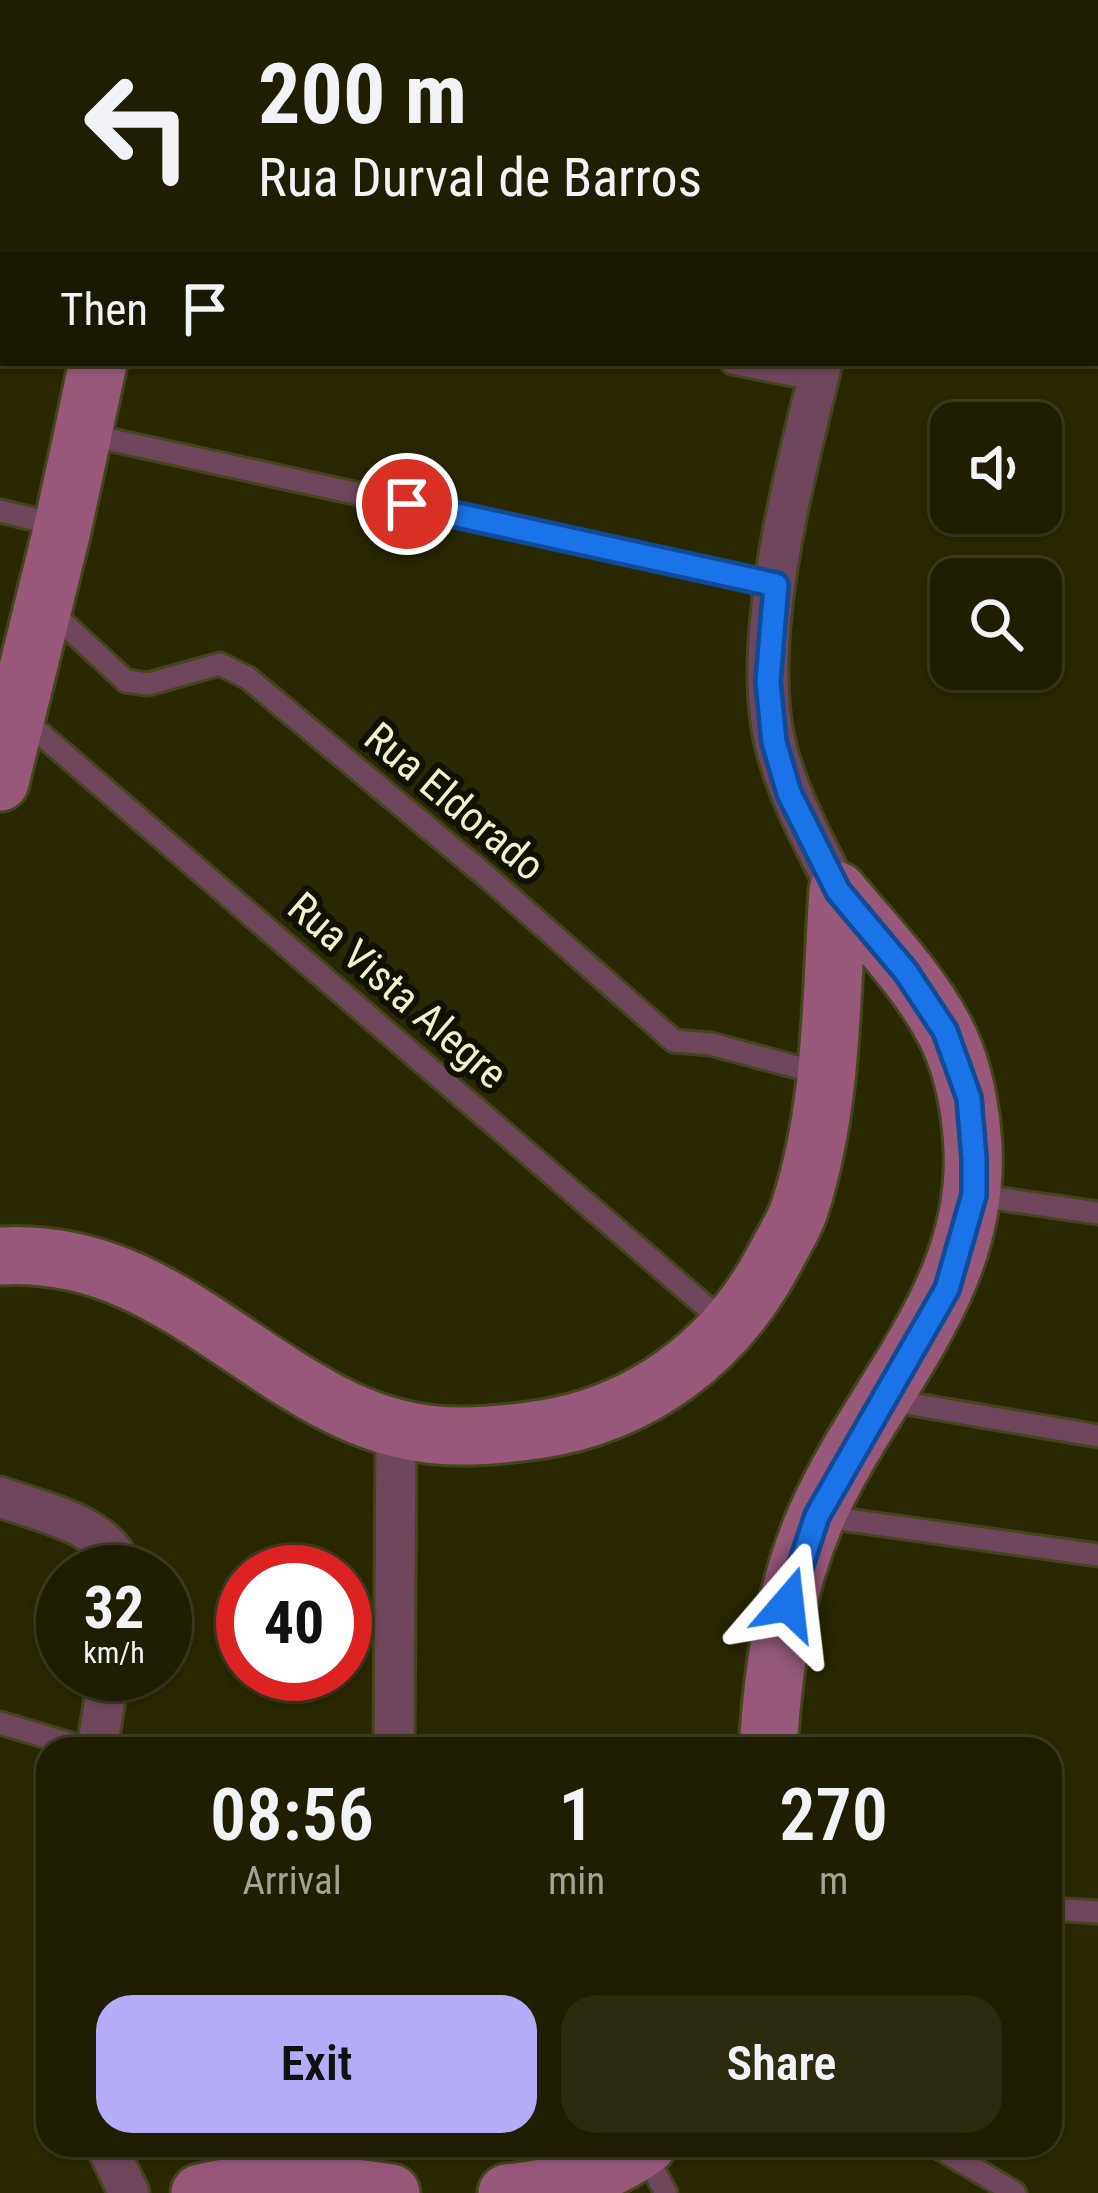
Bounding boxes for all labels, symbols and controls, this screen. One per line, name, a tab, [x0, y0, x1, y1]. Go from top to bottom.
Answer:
text: 200 m	[258, 45, 467, 144]
icon: left	[60, 48, 216, 204]
text: Rua Durval de Barros	[258, 146, 702, 209]
icon: arrive	[172, 276, 238, 342]
text: Then	[60, 283, 148, 336]
map controls	[930, 402, 1062, 690]
button: sound	[930, 402, 1062, 534]
pin	[356, 453, 458, 555]
icon: arrive	[374, 471, 440, 537]
button: search	[930, 558, 1062, 690]
street label: Rua Eldorado	[355, 712, 554, 890]
street label: Rua Vista Alegre	[278, 882, 517, 1098]
position arrow	[725, 1541, 851, 1667]
speed limit sign: 40	[216, 1545, 372, 1701]
text: 32	[84, 1572, 144, 1643]
text: km/h	[83, 1635, 145, 1670]
text: 08:56	[210, 1773, 374, 1858]
text: 1	[559, 1773, 595, 1858]
text: 270	[779, 1773, 888, 1858]
text: Arrival	[242, 1858, 342, 1904]
text: min	[548, 1858, 605, 1904]
text: m	[819, 1858, 848, 1904]
button: Exit	[96, 1995, 537, 2133]
button: Share	[561, 1995, 1002, 2133]

